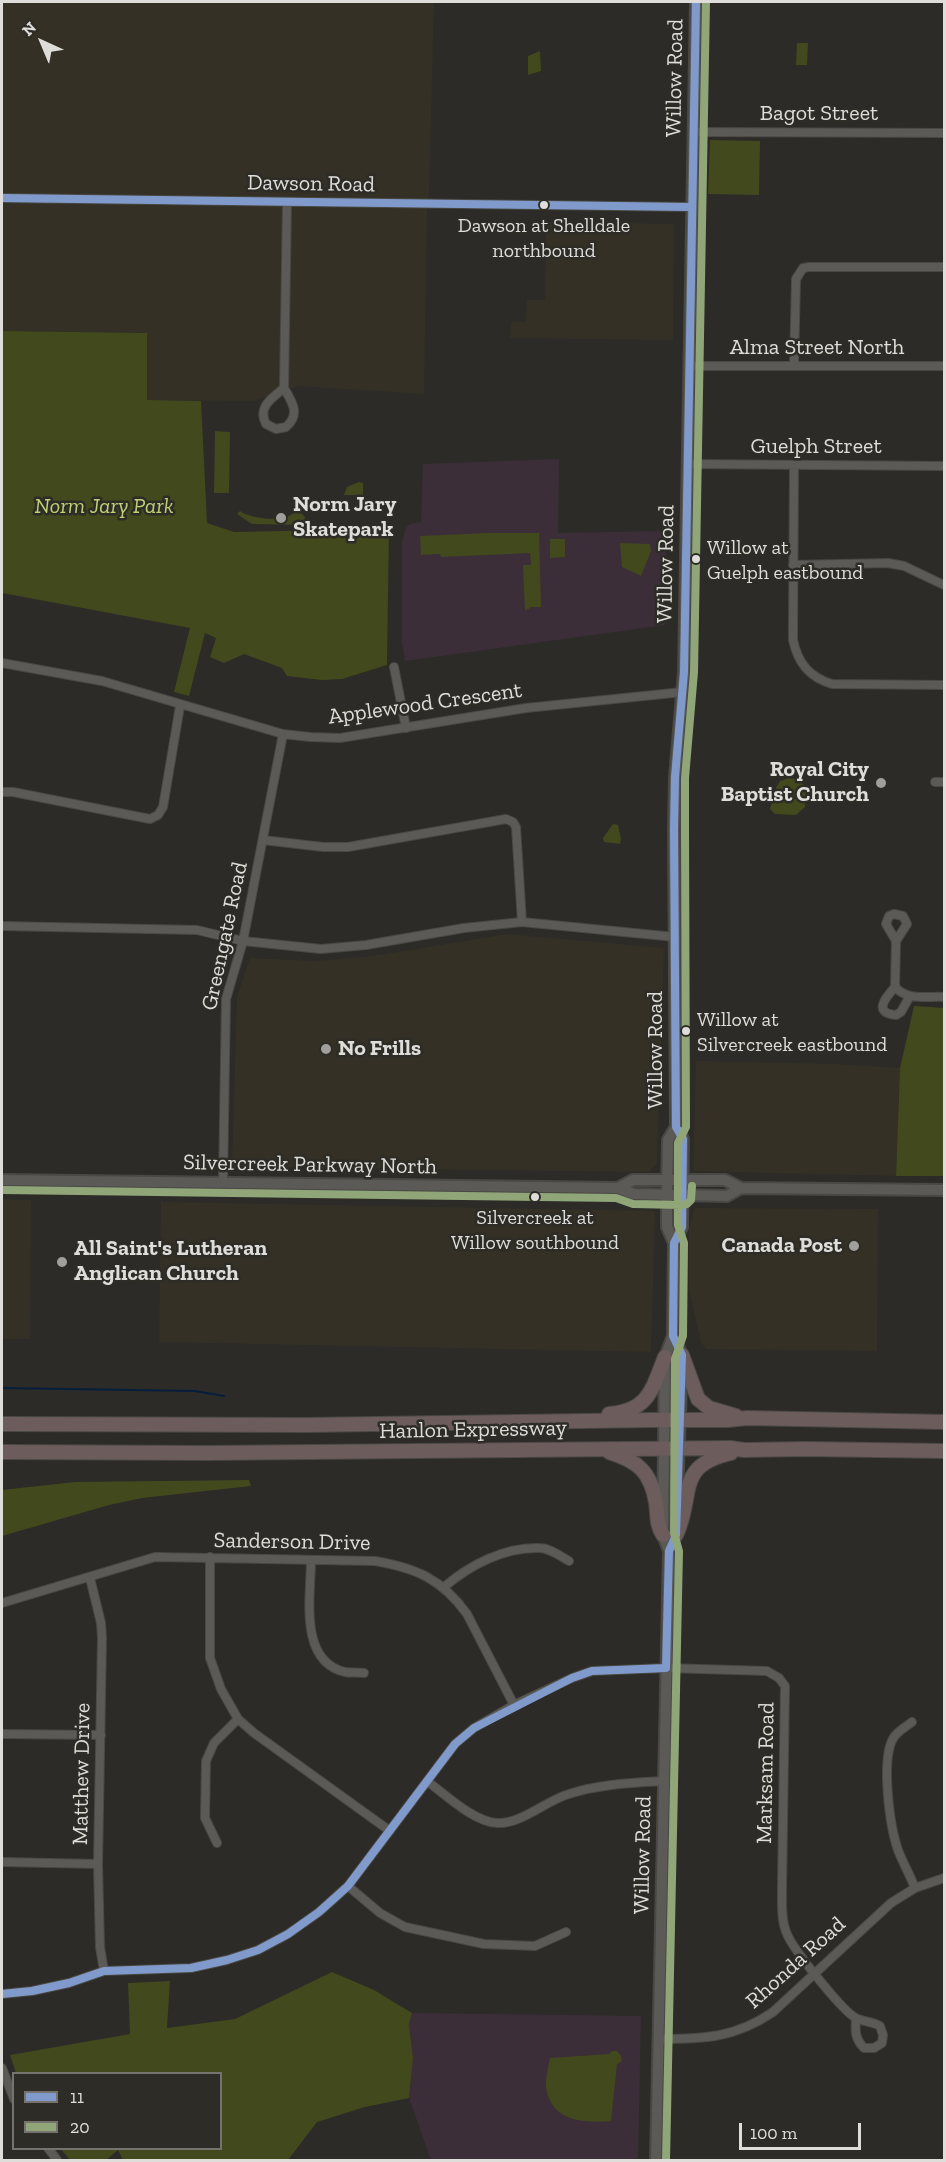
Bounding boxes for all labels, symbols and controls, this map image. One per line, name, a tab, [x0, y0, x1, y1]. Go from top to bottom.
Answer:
north arrow	[12, 12, 72, 72]
text: N	[18, 18, 40, 40]
street label: Willow Road	[661, 19, 689, 137]
street label: Bagot Street	[760, 101, 878, 127]
street label: Dawson Road	[247, 170, 375, 198]
marker: Dawson at Shelldale northbound	[538, 199, 550, 211]
place label: Dawson at Shelldale northbound	[458, 214, 630, 261]
street label: Alma Street North	[730, 335, 904, 361]
street label: Guelph Street	[750, 434, 882, 460]
place label: Norm Jary Skatepark	[293, 492, 396, 544]
park label: Norm Jary Park	[34, 494, 174, 520]
street label: Willow Road	[652, 505, 680, 623]
marker: Norm Jary Skatepark	[274, 511, 288, 525]
place label: Willow at Guelph eastbound	[707, 536, 863, 583]
marker: Willow at Guelph eastbound	[690, 553, 702, 565]
street label: Applewood Crescent	[326, 677, 524, 731]
place label: Royal City Baptist Church	[721, 757, 869, 808]
marker: Royal City Baptist Church	[874, 776, 888, 790]
street label: Greengate Road	[196, 859, 254, 1013]
street label: Willow Road	[643, 991, 669, 1109]
place label: Willow at Silvercreek eastbound	[697, 1008, 887, 1055]
marker: Willow at Silvercreek eastbound	[680, 1025, 692, 1037]
place label: No Frills	[338, 1036, 421, 1062]
marker: No Frills	[319, 1042, 333, 1056]
street label: Silvercreek Parkway North	[183, 1150, 437, 1180]
marker: Silvercreek at Willow southbound	[529, 1191, 541, 1203]
place label: Silvercreek at Willow southbound	[451, 1206, 619, 1253]
place label: Canada Post	[722, 1233, 842, 1259]
place label: All Saint's Lutheran Anglican Church	[74, 1236, 267, 1288]
marker: Canada Post	[847, 1239, 861, 1253]
marker: All Saint's Lutheran Anglican Church	[55, 1255, 69, 1269]
street label: Hanlon Expressway	[379, 1415, 567, 1445]
street label: Sanderson Drive	[213, 1527, 371, 1557]
street label: Marksam Road	[752, 1702, 780, 1844]
street label: Matthew Drive	[68, 1703, 96, 1845]
street label: Willow Road	[629, 1796, 657, 1914]
street label: Rhonda Road	[741, 1911, 851, 2015]
legend	[12, 2072, 222, 2150]
text: 11	[70, 2086, 84, 2108]
scale bar	[742, 2111, 864, 2149]
text: 20	[70, 2116, 90, 2138]
text: 100 m	[750, 2122, 797, 2144]

